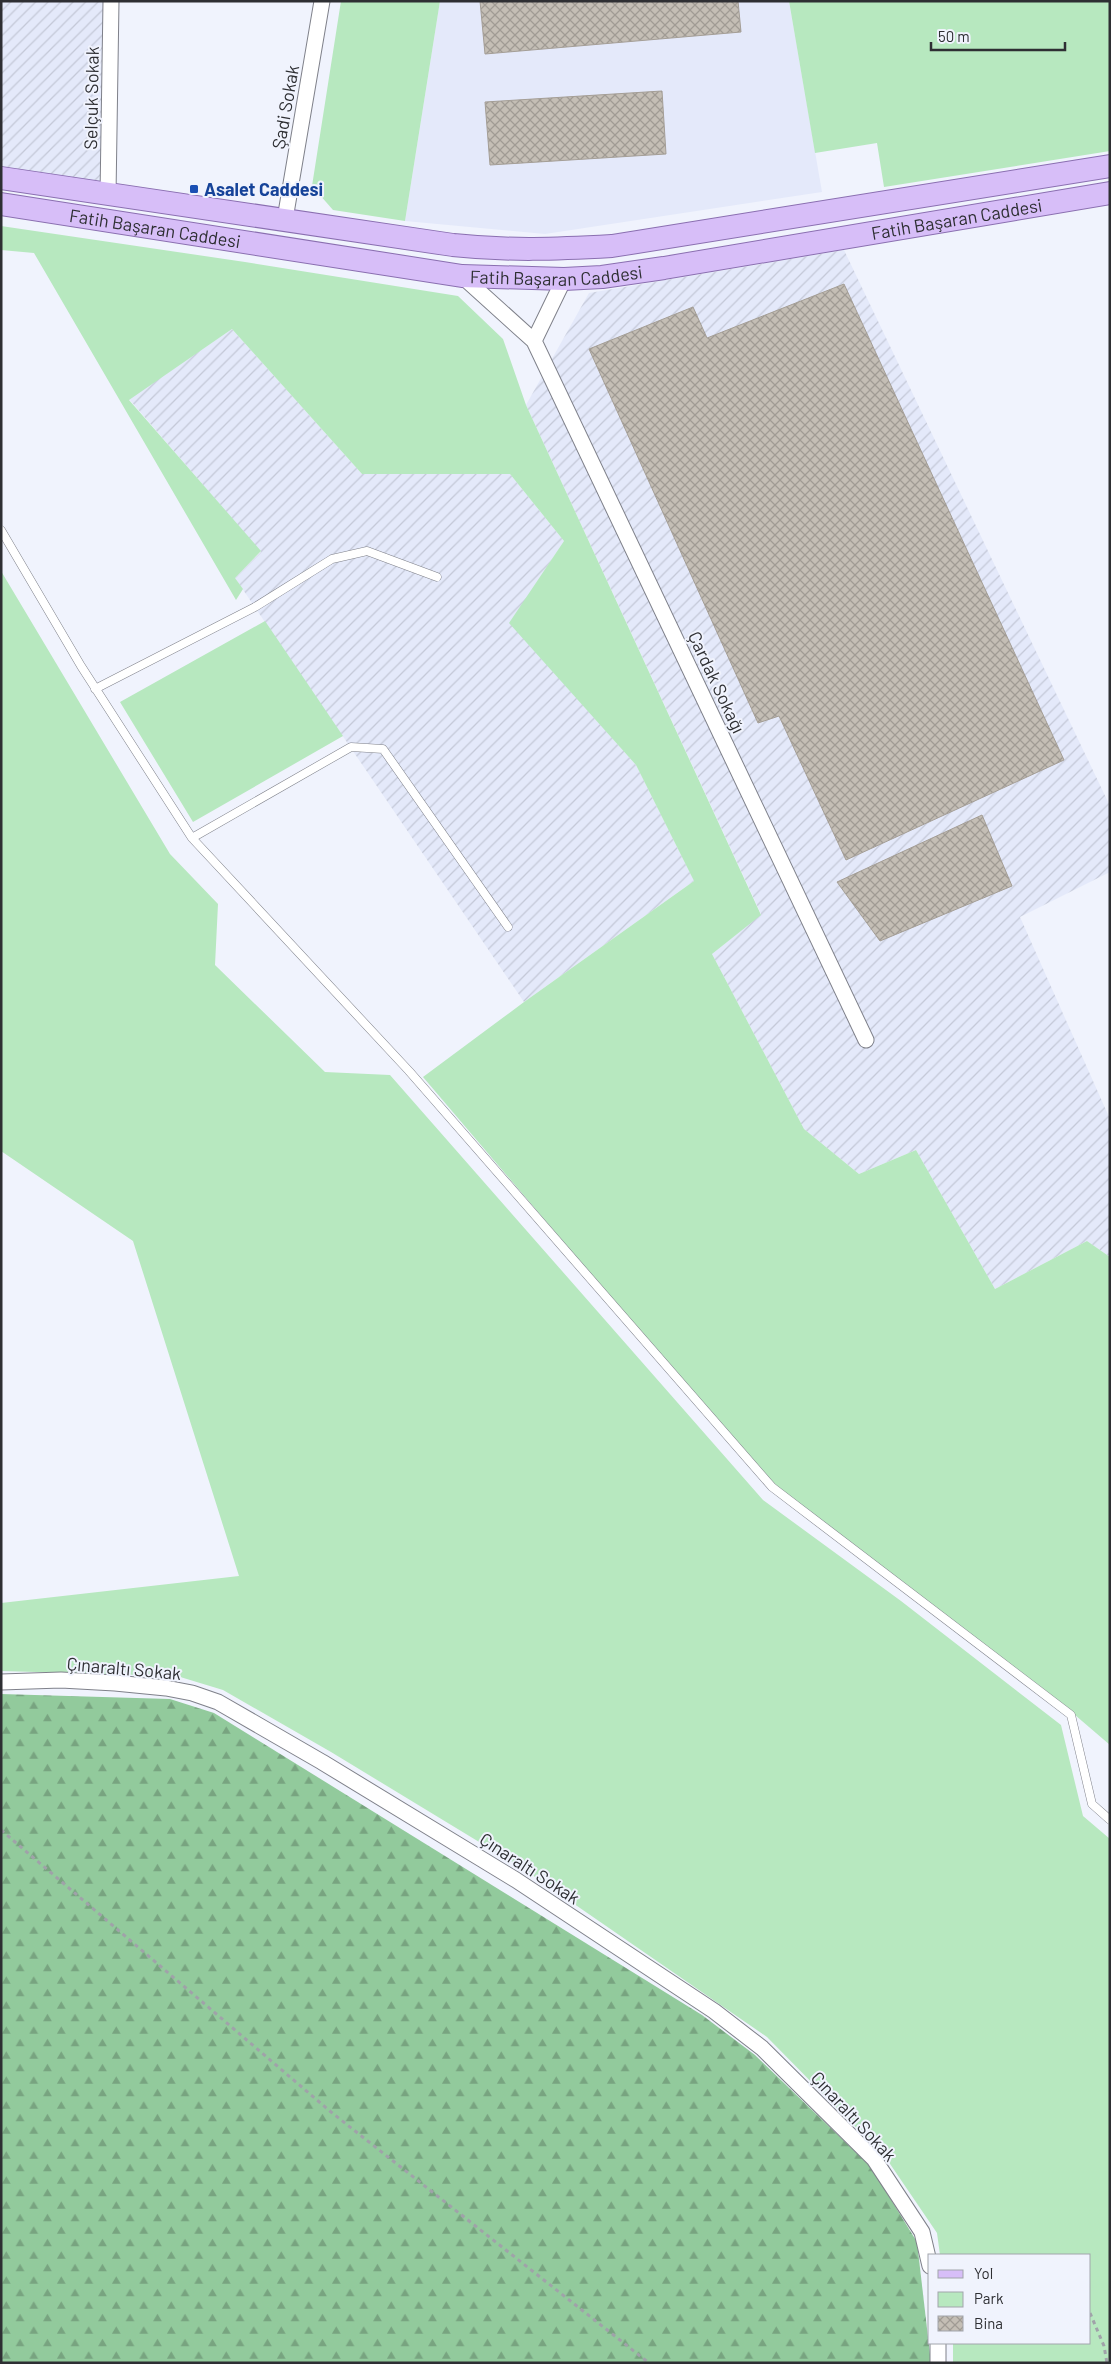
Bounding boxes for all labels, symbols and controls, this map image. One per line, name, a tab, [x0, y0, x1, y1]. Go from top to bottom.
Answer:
scale bar	[931, 20, 1065, 52]
text: 50 m	[938, 27, 970, 45]
street label: Selçuk Sokak	[79, 46, 103, 150]
street label: Şadi Sokak	[267, 63, 303, 151]
place label: Asalet Caddesi	[204, 178, 323, 200]
marker: Asalet Caddesi	[188, 183, 200, 195]
street label: Fatih Başaran Caddesi	[869, 194, 1044, 244]
street label: Fatih Başaran Caddesi	[68, 204, 242, 252]
street label: Fatih Başaran Caddesi	[470, 260, 644, 290]
street label: Çardak Sokağı	[684, 628, 750, 736]
street label: Çınaraltı Sokak	[66, 1652, 182, 1684]
street label: Çınaraltı Sokak	[476, 1827, 584, 1909]
street label: Çınaraltı Sokak	[807, 2066, 901, 2166]
legend	[928, 2254, 1091, 2344]
text: Yol	[974, 2264, 993, 2282]
text: Park	[974, 2289, 1004, 2307]
text: Bina	[974, 2314, 1003, 2332]

